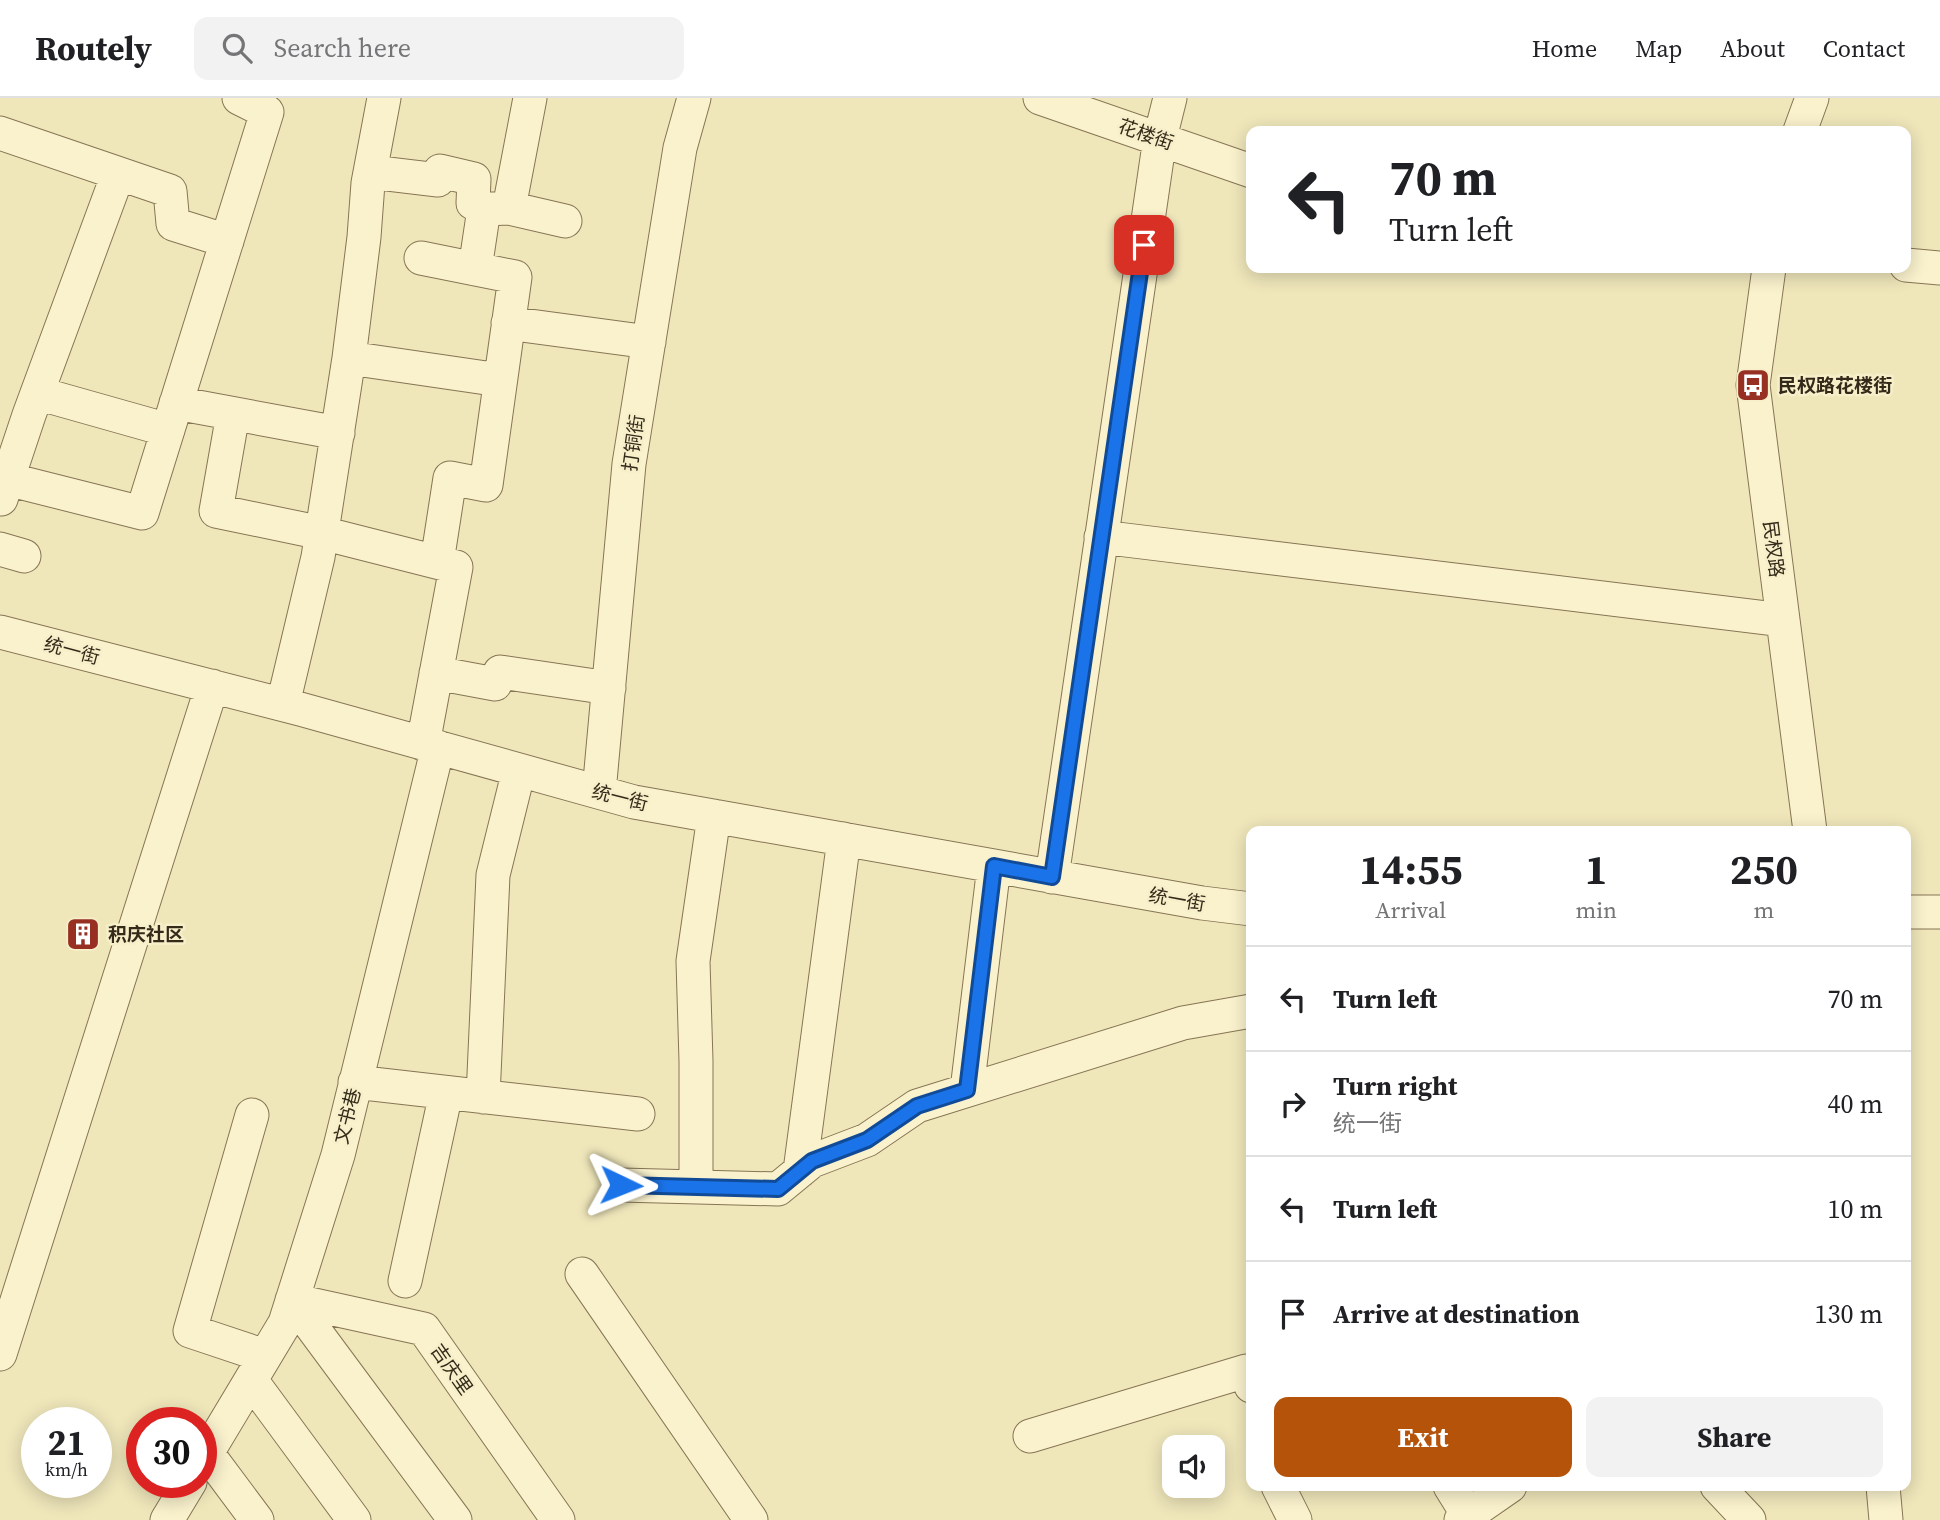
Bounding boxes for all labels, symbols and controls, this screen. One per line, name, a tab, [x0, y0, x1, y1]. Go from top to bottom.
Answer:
search box	[194, 17, 684, 80]
text: Routely	[35, 26, 152, 71]
icon: search	[218, 29, 256, 67]
text: Search here	[274, 30, 411, 66]
text: Home	[1532, 32, 1597, 65]
text: Map	[1635, 32, 1682, 65]
text: About	[1720, 32, 1785, 65]
text: Contact	[1823, 32, 1905, 65]
street label: 花楼街	[1115, 112, 1177, 156]
text: 70 m	[1389, 144, 1497, 211]
icon: left	[1274, 154, 1365, 245]
text: Turn left	[1389, 208, 1513, 252]
pin	[1114, 215, 1174, 275]
icon: arrive	[1125, 226, 1163, 264]
bus stop icon: 民权路花楼街	[1734, 366, 1772, 404]
place label: 民权路花楼街	[1778, 372, 1892, 398]
street label: 打铜街	[616, 413, 650, 473]
street label: 民权路	[1758, 519, 1790, 579]
street label: 统一街	[41, 630, 103, 670]
street label: 统一街	[589, 777, 651, 817]
text: 14:55	[1359, 840, 1463, 898]
text: 1	[1585, 840, 1608, 898]
text: 250	[1730, 840, 1798, 898]
street label: 统一街	[1147, 881, 1207, 917]
text: Arrival	[1375, 894, 1446, 926]
text: min	[1575, 894, 1617, 926]
text: m	[1754, 894, 1774, 926]
building icon: 积庆社区	[64, 915, 102, 953]
place label: 积庆社区	[108, 921, 184, 947]
icon: left	[1274, 980, 1312, 1018]
text: Turn left	[1333, 981, 1437, 1017]
text: 70 m	[1828, 981, 1883, 1017]
text: Turn right	[1333, 1068, 1457, 1104]
street label: 文书巷	[327, 1085, 367, 1147]
icon: right	[1274, 1085, 1312, 1123]
text: 40 m	[1828, 1086, 1883, 1122]
text: 统一街	[1333, 1107, 1402, 1139]
position arrow	[584, 1148, 658, 1222]
icon: left	[1274, 1190, 1312, 1228]
text: Turn left	[1333, 1191, 1437, 1227]
text: 10 m	[1828, 1191, 1883, 1227]
icon: arrive	[1274, 1295, 1312, 1333]
text: Arrive at destination	[1333, 1296, 1580, 1332]
text: 130 m	[1815, 1296, 1883, 1332]
street label: 吉庆里	[425, 1338, 479, 1400]
button: Exit	[1274, 1397, 1572, 1477]
button: Share	[1586, 1397, 1883, 1477]
speed limit sign: 30	[126, 1407, 217, 1498]
text: 21	[48, 1419, 85, 1467]
map controls	[1162, 1435, 1225, 1498]
button: sound	[1162, 1435, 1225, 1498]
text: km/h	[45, 1457, 88, 1482]

